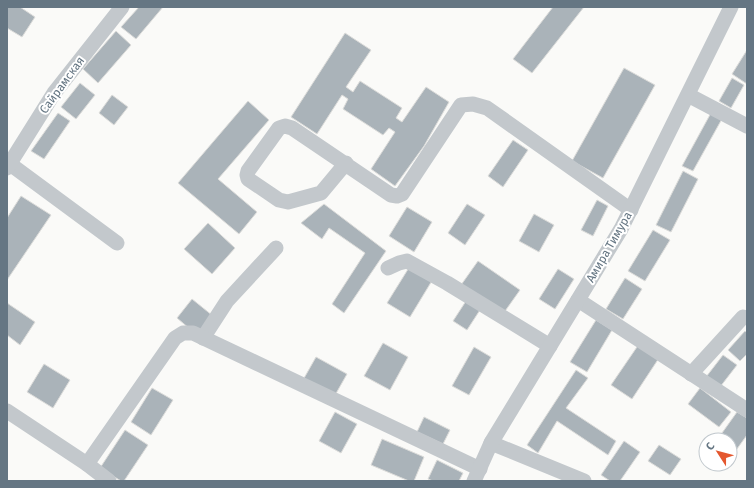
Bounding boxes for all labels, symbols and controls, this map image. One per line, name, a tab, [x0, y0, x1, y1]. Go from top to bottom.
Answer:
street label: Сайрамская	[37, 54, 87, 116]
street label: Амира Тимура	[583, 209, 635, 285]
north arrow	[698, 432, 738, 472]
text: С	[703, 439, 718, 453]

